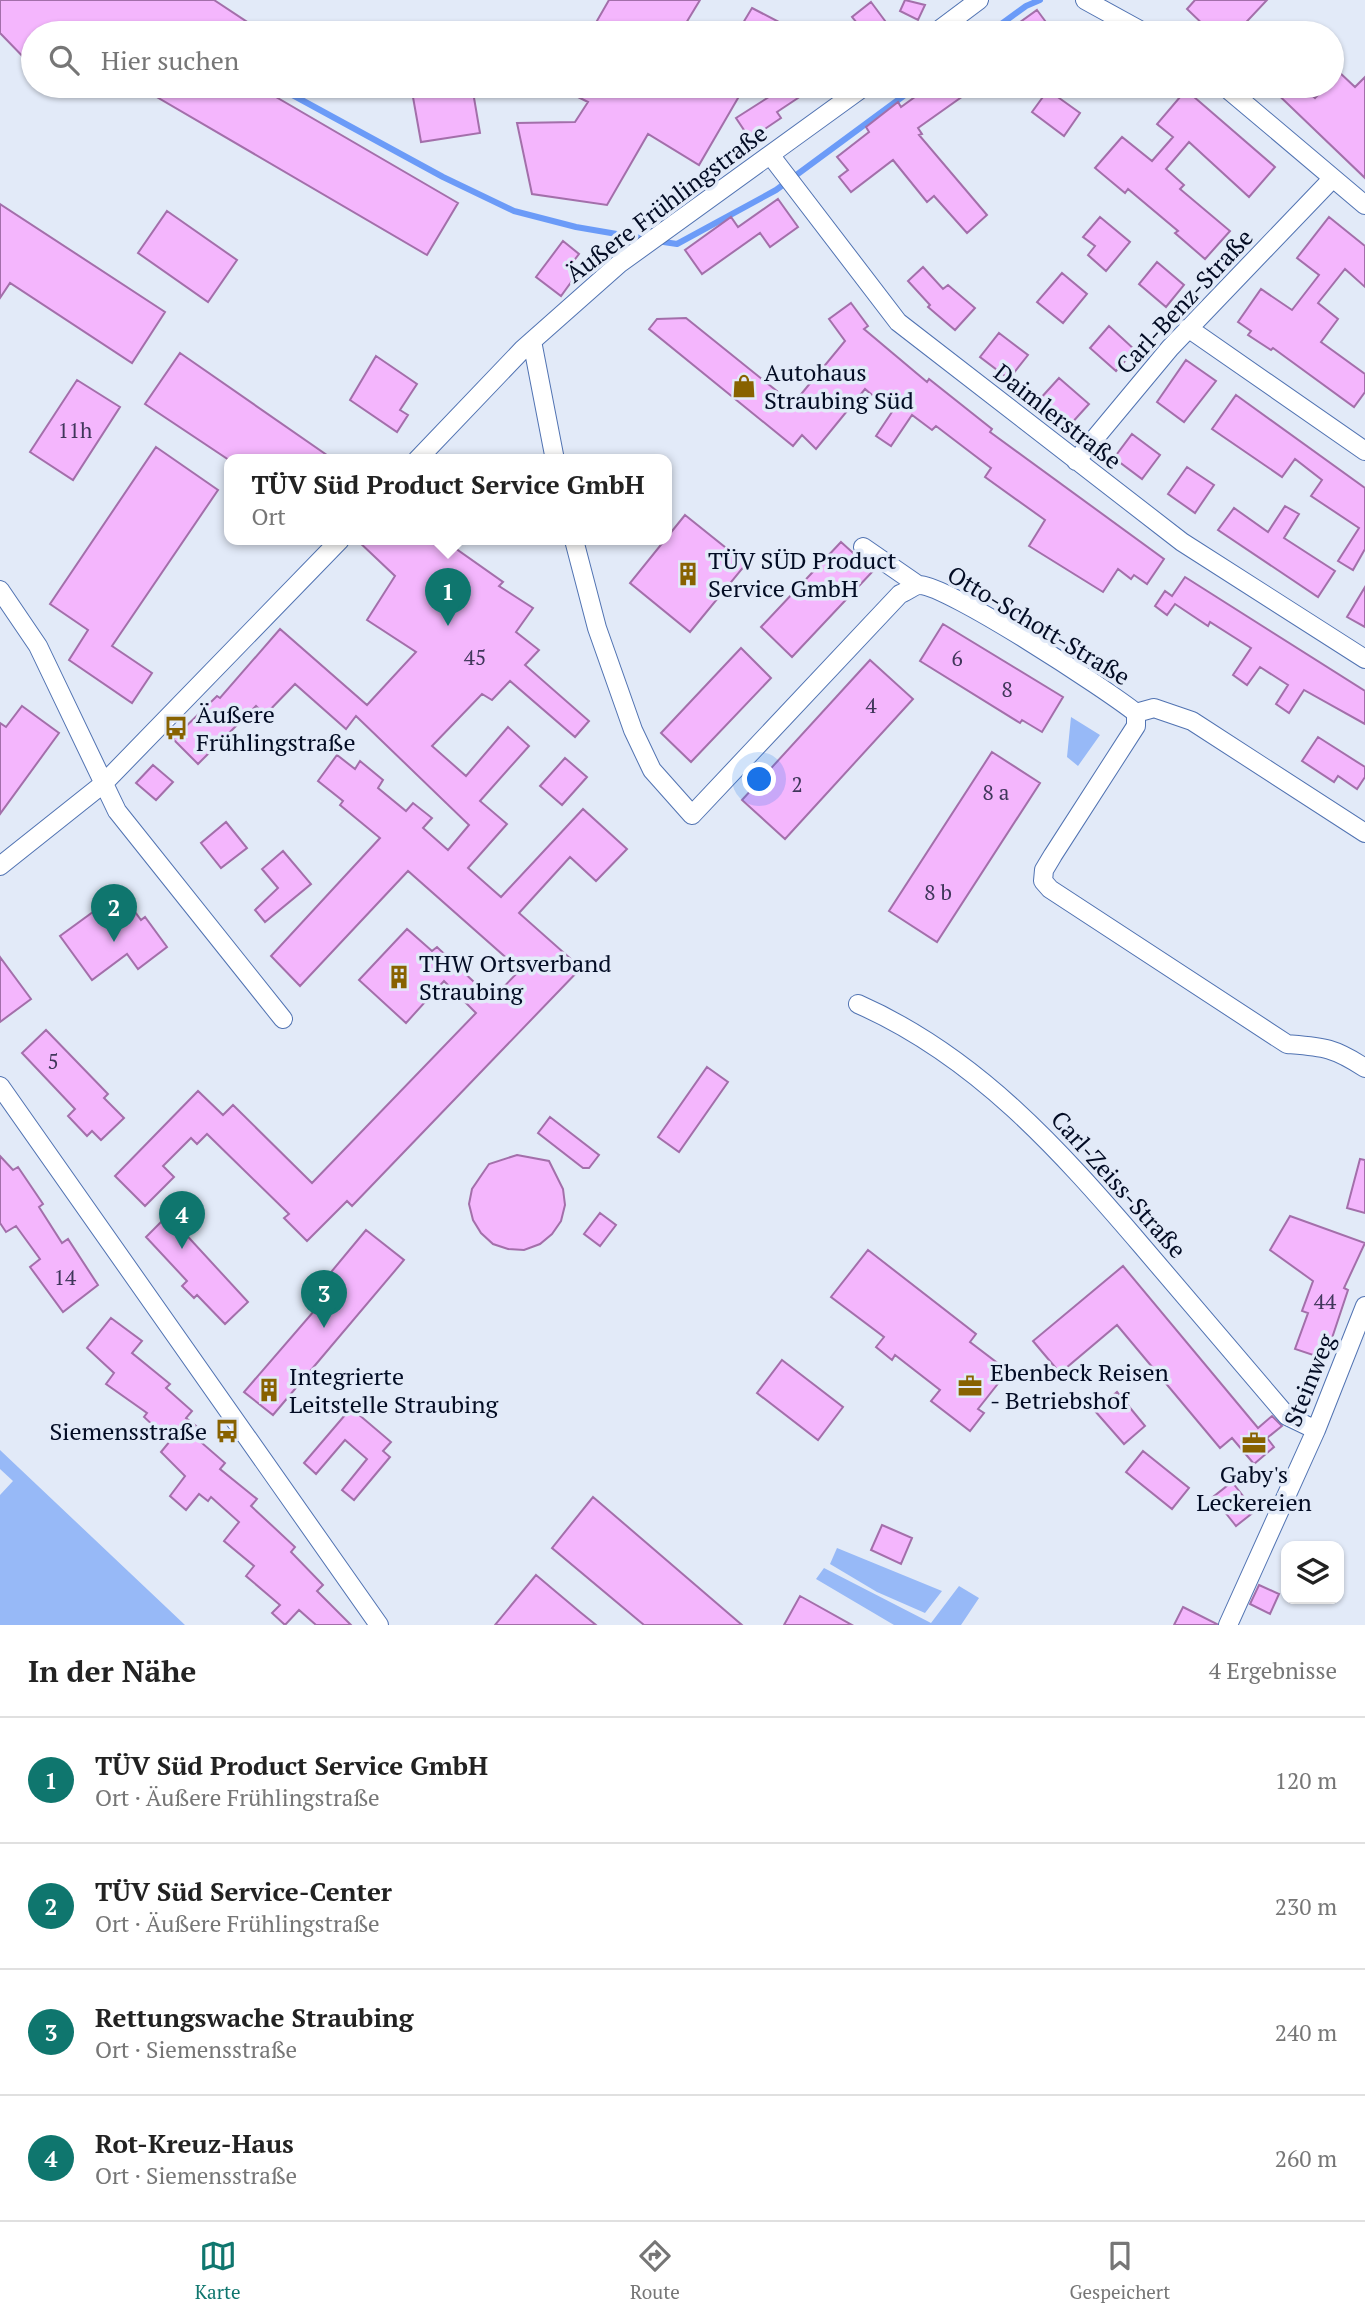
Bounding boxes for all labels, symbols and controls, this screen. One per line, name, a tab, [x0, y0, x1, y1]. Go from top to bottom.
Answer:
search box	[21, 21, 1344, 98]
icon: search	[45, 41, 83, 79]
text: Hier suchen	[101, 43, 239, 77]
street label: Äußere Frühlingstraße	[559, 117, 773, 289]
street label: Carl-Benz-Straße	[1108, 222, 1260, 380]
place label: Autohaus Straubing Süd	[764, 356, 914, 416]
street label: Daimlerstraße	[988, 356, 1128, 476]
shop icon: Autohaus Straubing Süd	[730, 372, 758, 400]
house number: 11h	[58, 416, 92, 444]
popup	[224, 454, 672, 545]
text: TÜV Süd Product Service GmbH	[252, 467, 644, 501]
text: Ort	[252, 501, 286, 532]
place label: TÜV SÜD Product Service GmbH	[708, 544, 896, 604]
street label: Otto-Schott-Straße	[942, 558, 1136, 692]
building icon: TÜV SÜD Product Service GmbH	[674, 560, 702, 588]
pin: 1	[425, 568, 471, 626]
house number: 45	[464, 643, 486, 671]
house number: 6	[951, 644, 963, 672]
house number: 8	[1001, 675, 1013, 703]
house number: 4	[865, 691, 877, 719]
place label: Äußere Frühlingstraße	[196, 698, 355, 758]
bus stop icon: Äußere Frühlingstraße	[162, 714, 190, 742]
your location	[742, 762, 776, 796]
house number: 2	[791, 770, 803, 798]
house number: 8 a	[983, 778, 1010, 806]
house number: 8 b	[924, 878, 952, 906]
pin: 2	[91, 884, 137, 942]
place label: THW Ortsverband Straubing	[419, 947, 612, 1007]
building icon: THW Ortsverband Straubing	[385, 963, 413, 991]
house number: 5	[47, 1047, 59, 1075]
street label: Carl-Zeiss-Straße	[1044, 1103, 1194, 1265]
pin: 4	[159, 1191, 205, 1249]
house number: 14	[54, 1263, 77, 1291]
pin: 3	[301, 1270, 347, 1328]
house number: 44	[1314, 1287, 1337, 1315]
street label: Steinweg	[1276, 1329, 1342, 1431]
place label: Ebenbeck Reisen - Betriebshof	[990, 1356, 1169, 1416]
place label: Integrierte Leitstelle Straubing	[289, 1360, 499, 1420]
office icon: Ebenbeck Reisen - Betriebshof	[956, 1372, 984, 1400]
building icon: Integrierte Leitstelle Straubing	[255, 1376, 283, 1404]
place label: Siemensstraße	[49, 1415, 207, 1447]
bus stop icon: Siemensstraße	[213, 1417, 241, 1445]
office icon: Gaby's Leckereien	[1240, 1429, 1268, 1457]
place label: Gaby's Leckereien	[1196, 1458, 1312, 1518]
map controls	[1281, 1541, 1344, 1604]
button: layers	[1281, 1541, 1344, 1604]
text: In der Nähe	[28, 1651, 196, 1691]
text: 4 Ergebnisse	[1209, 1655, 1337, 1686]
text: TÜV Süd Product Service GmbH	[95, 1748, 488, 1782]
text: 1	[45, 1765, 58, 1796]
text: 120 m	[1275, 1765, 1337, 1796]
text: Ort · Äußere Frühlingstraße	[95, 1782, 380, 1813]
text: TÜV Süd Service-Center	[95, 1874, 392, 1908]
text: 2	[45, 1891, 58, 1922]
text: 230 m	[1275, 1891, 1337, 1922]
text: Ort · Äußere Frühlingstraße	[95, 1908, 380, 1939]
text: Rettungswache Straubing	[95, 2000, 413, 2034]
text: 3	[45, 2017, 58, 2048]
text: 240 m	[1275, 2017, 1337, 2048]
text: Ort · Siemensstraße	[95, 2034, 297, 2065]
text: Rot-Kreuz-Haus	[95, 2126, 294, 2160]
text: 4	[45, 2143, 58, 2174]
text: 260 m	[1275, 2143, 1337, 2174]
text: Ort · Siemensstraße	[95, 2160, 297, 2191]
tab: Karte	[195, 2237, 241, 2304]
tab: Route	[630, 2237, 680, 2304]
tab: Gespeichert	[1069, 2237, 1170, 2304]

